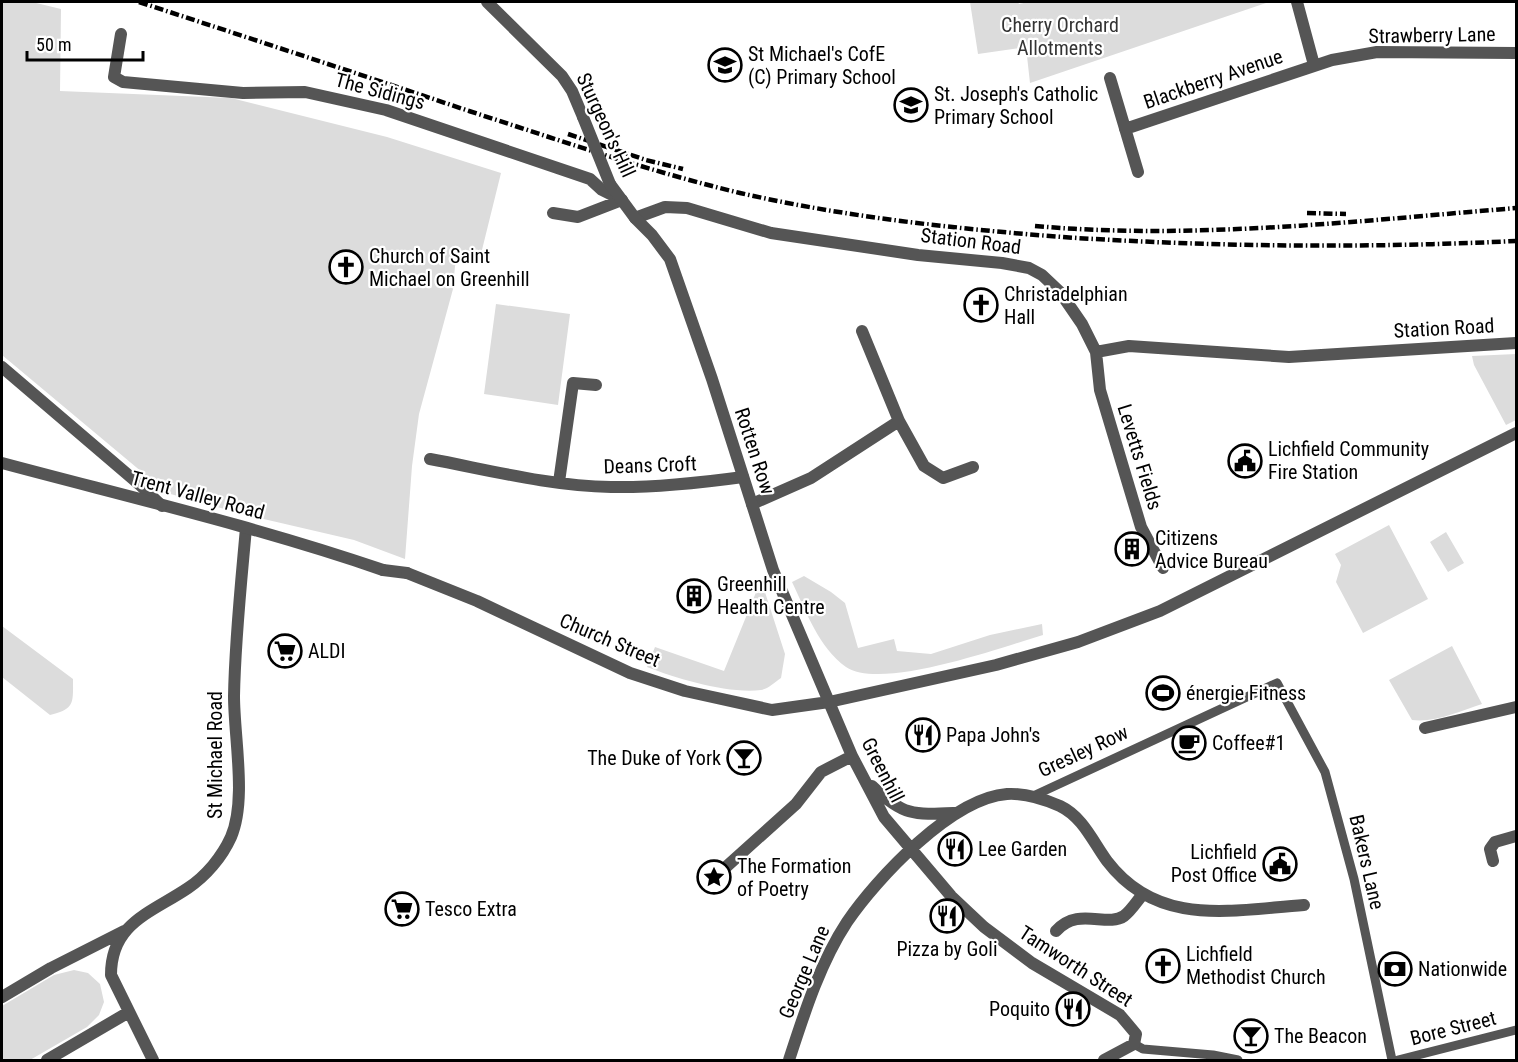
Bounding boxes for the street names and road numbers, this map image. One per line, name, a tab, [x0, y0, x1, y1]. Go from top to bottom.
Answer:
street label: Strawberry Lane	[1368, 22, 1496, 48]
street label: Blackberry Avenue	[1140, 44, 1286, 114]
street label: The Sidings	[332, 67, 428, 115]
street label: Sturgeon's Hill	[571, 69, 641, 181]
street label: Station Road	[919, 223, 1023, 259]
street label: Station Road	[1393, 313, 1495, 343]
street label: Levetts Fields	[1113, 401, 1167, 513]
street label: Rotten Row	[730, 405, 780, 497]
street label: Deans Croft	[603, 451, 697, 479]
street label: Trent Valley Road	[129, 466, 267, 524]
street label: Church Street	[556, 608, 664, 672]
street label: St Michael Road	[203, 691, 227, 819]
street label: Gresley Row	[1034, 720, 1132, 782]
street label: Greenhill	[857, 734, 909, 806]
street label: Bakers Lane	[1344, 812, 1390, 912]
street label: Tamworth Street	[1015, 920, 1137, 1012]
street label: George Lane	[774, 922, 834, 1022]
street label: Bore Street	[1408, 1006, 1499, 1050]

